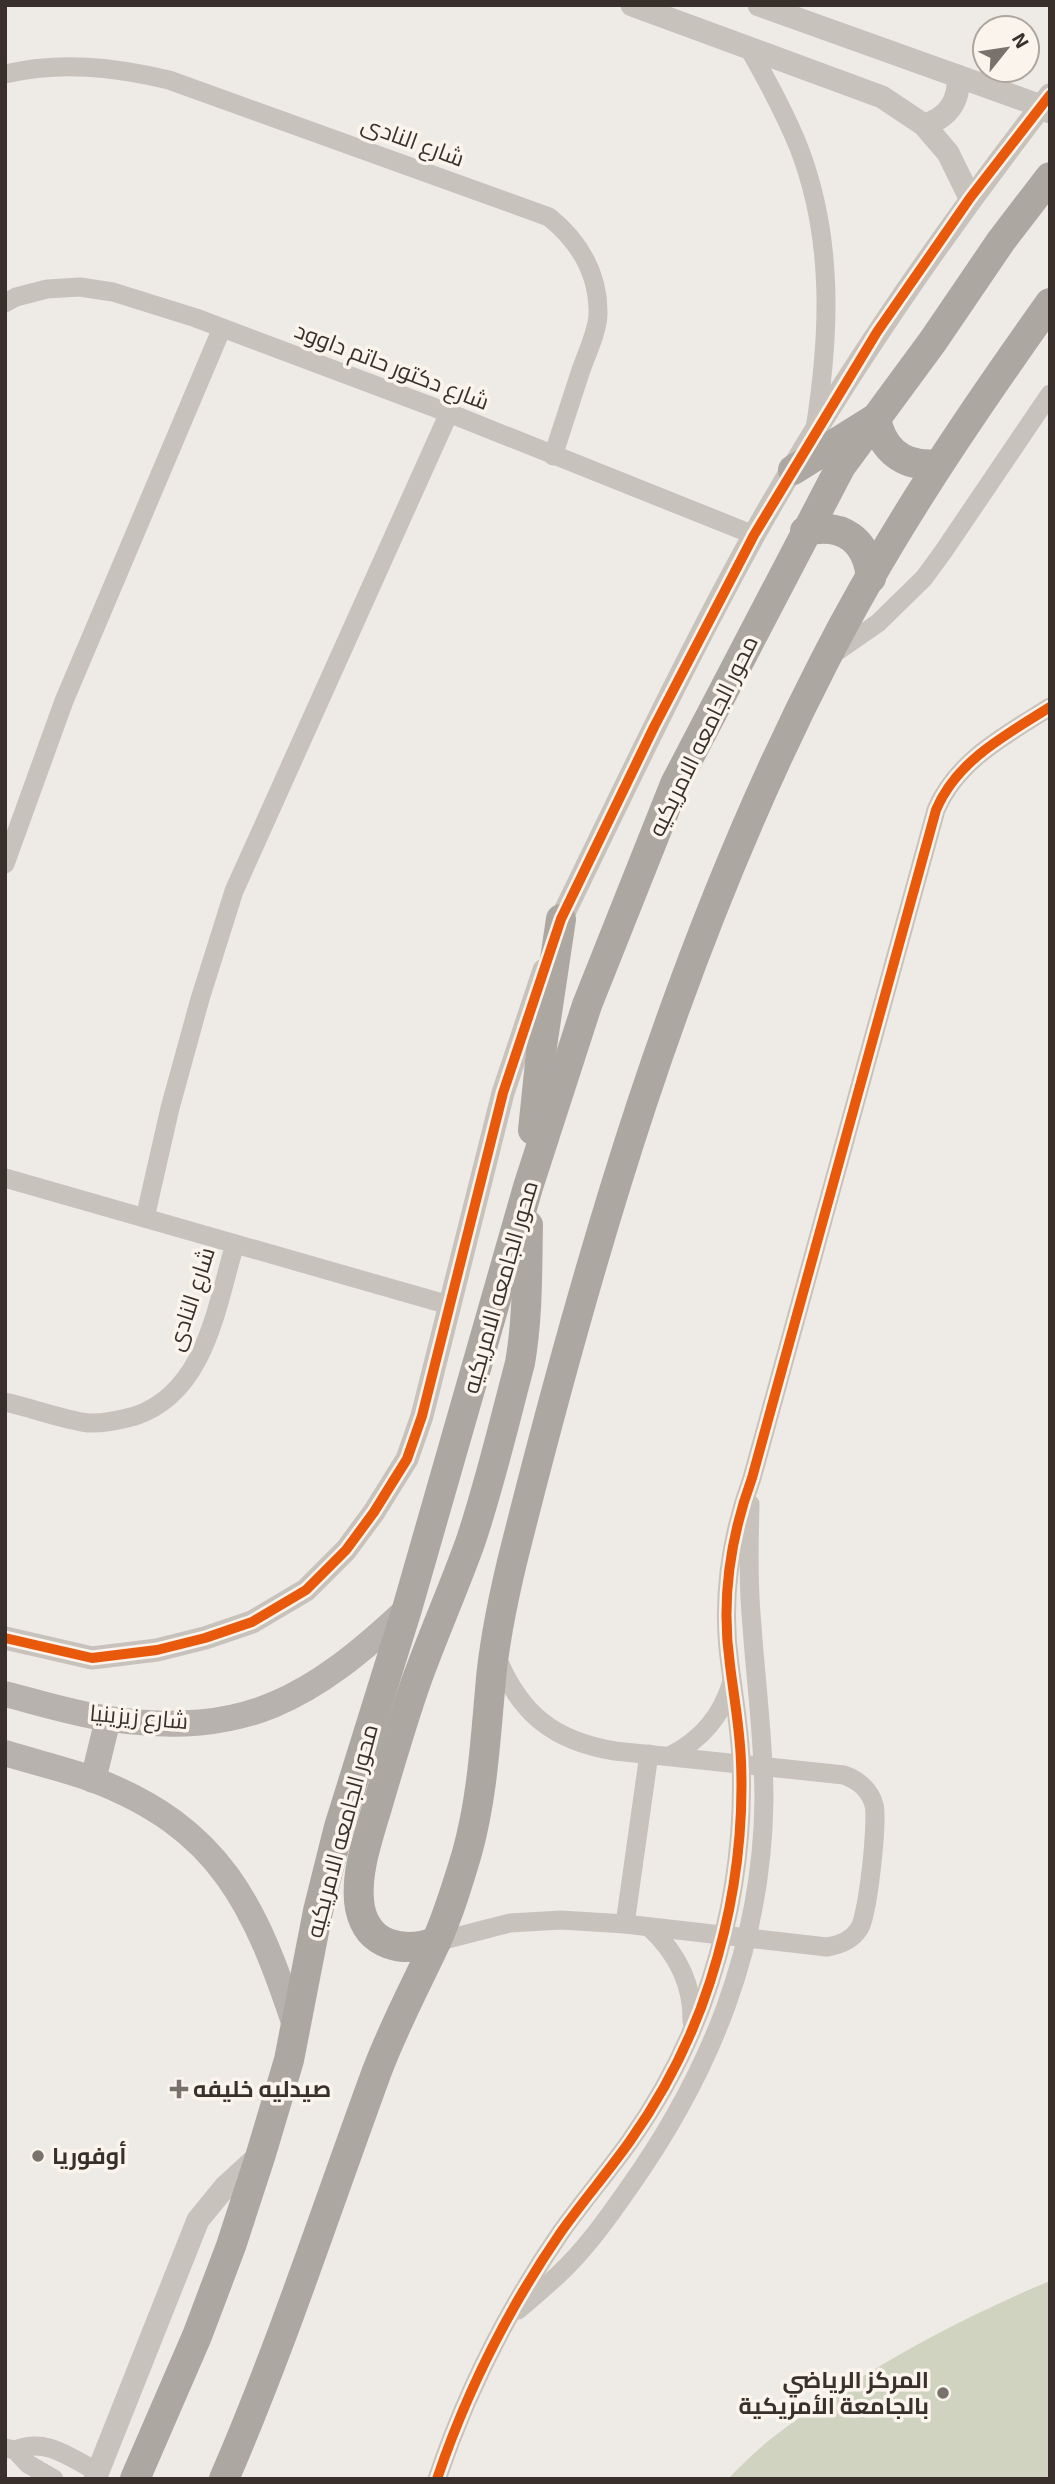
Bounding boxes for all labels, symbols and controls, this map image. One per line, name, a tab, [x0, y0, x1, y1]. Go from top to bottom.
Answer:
north arrow	[971, 14, 1041, 84]
text: N	[1008, 29, 1035, 52]
street label: شارع النادى	[357, 109, 469, 174]
street label: شارع دكتور حاتم داوود	[290, 315, 493, 418]
street label: محور الجامعه الامريكيه	[641, 631, 763, 841]
street label: محور الجامعه الامريكيه	[455, 1177, 543, 1396]
street label: شارع النادى	[160, 1243, 223, 1355]
street label: شارع زيزينيا	[88, 1698, 190, 1737]
street label: محور الجامعه الامريكيه	[299, 1721, 383, 1941]
place label: صيدليه خليفه	[193, 2074, 331, 2102]
marker: صيدليه خليفه	[171, 2081, 187, 2097]
place label: أوفوريا	[52, 2141, 126, 2170]
marker: أوفوريا	[30, 2148, 46, 2164]
place label: المركز الرياضي بالجامعة الأمريكية	[739, 2365, 929, 2420]
marker: المركز الرياضي بالجامعة الأمريكية	[935, 2385, 951, 2401]

